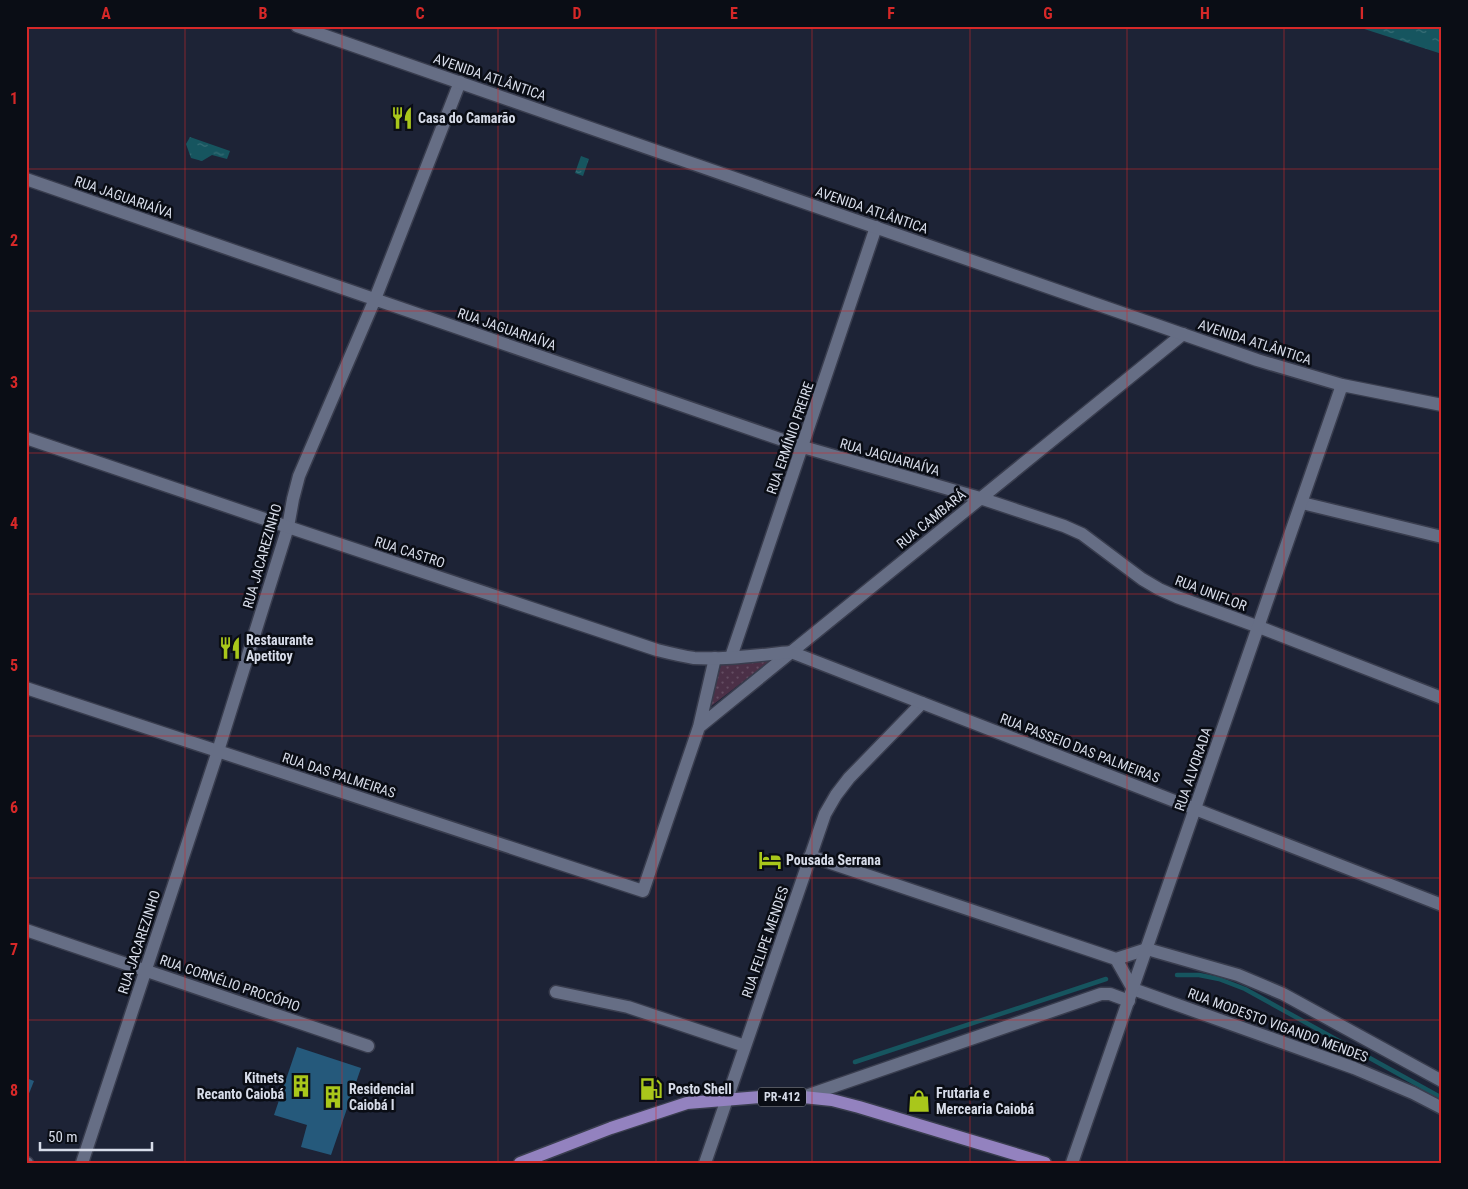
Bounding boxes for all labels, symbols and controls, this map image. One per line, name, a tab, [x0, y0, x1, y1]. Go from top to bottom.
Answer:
text: A	[101, 4, 111, 23]
text: B	[259, 4, 268, 23]
text: C	[415, 4, 425, 23]
text: D	[572, 4, 582, 23]
text: E	[730, 4, 738, 23]
text: F	[887, 4, 895, 23]
text: G	[1043, 4, 1053, 23]
text: H	[1200, 4, 1210, 23]
text: I	[1360, 4, 1364, 23]
street label: AVENIDA ATLÂNTICA	[432, 49, 549, 104]
text: 1	[10, 89, 18, 108]
restaurant icon: Casa do Camarão	[389, 105, 415, 131]
place label: Casa do Camarão	[418, 110, 515, 126]
street label: RUA JAGUARIAÍVA	[73, 172, 176, 221]
street label: AVENIDA ATLÂNTICA	[814, 182, 931, 237]
text: 2	[10, 231, 18, 250]
street label: RUA JAGUARIAÍVA	[456, 304, 559, 353]
street label: AVENIDA ATLÂNTICA	[1196, 315, 1314, 368]
text: 3	[10, 373, 18, 392]
street label: RUA ERMÍNIO FREIRE	[762, 379, 817, 496]
street label: RUA JAGUARIAÍVA	[838, 434, 942, 479]
street label: RUA CAMBARÁ	[893, 486, 969, 552]
street label: RUA JACAREZINHO	[239, 502, 285, 610]
text: 4	[10, 514, 18, 533]
street label: RUA CASTRO	[373, 533, 447, 571]
street label: RUA UNIFLOR	[1173, 572, 1250, 614]
place label: Restaurante Apetitoy	[246, 632, 314, 664]
restaurant icon: Restaurante Apetitoy	[217, 635, 243, 661]
text: 5	[10, 656, 18, 675]
street label: RUA PASSEIO DAS PALMEIRAS	[998, 710, 1162, 786]
street label: RUA ALVORADA	[1171, 725, 1215, 813]
street label: RUA DAS PALMEIRAS	[280, 749, 398, 801]
text: 6	[10, 798, 18, 817]
hotel icon: Pousada Serrana	[757, 847, 783, 873]
place label: Pousada Serrana	[786, 852, 881, 868]
street label: RUA FELIPE MENDES	[738, 884, 792, 1000]
street label: RUA JACAREZINHO	[115, 888, 163, 996]
text: 7	[10, 940, 18, 959]
street label: RUA CORNÉLIO PROCÓPIO	[158, 951, 303, 1015]
street label: RUA MODESTO VIGANDO MENDES	[1186, 985, 1370, 1065]
place label: Kitnets Recanto Caiobá	[197, 1070, 284, 1102]
building icon: Kitnets Recanto Caiobá	[288, 1073, 314, 1099]
fuel station icon: Posto Shell	[638, 1076, 664, 1102]
text: 8	[10, 1081, 18, 1100]
place label: Residencial Caiobá I	[349, 1081, 414, 1113]
place label: Posto Shell	[668, 1081, 732, 1097]
building icon: Residencial Caiobá I	[320, 1084, 346, 1110]
place label: Frutaria e Mercearia Caiobá	[936, 1085, 1035, 1117]
road number: PR-412	[758, 1088, 806, 1106]
shop icon: Frutaria e Mercearia Caiobá	[906, 1088, 932, 1114]
scale bar	[40, 1119, 152, 1151]
text: 50 m	[48, 1128, 78, 1146]

